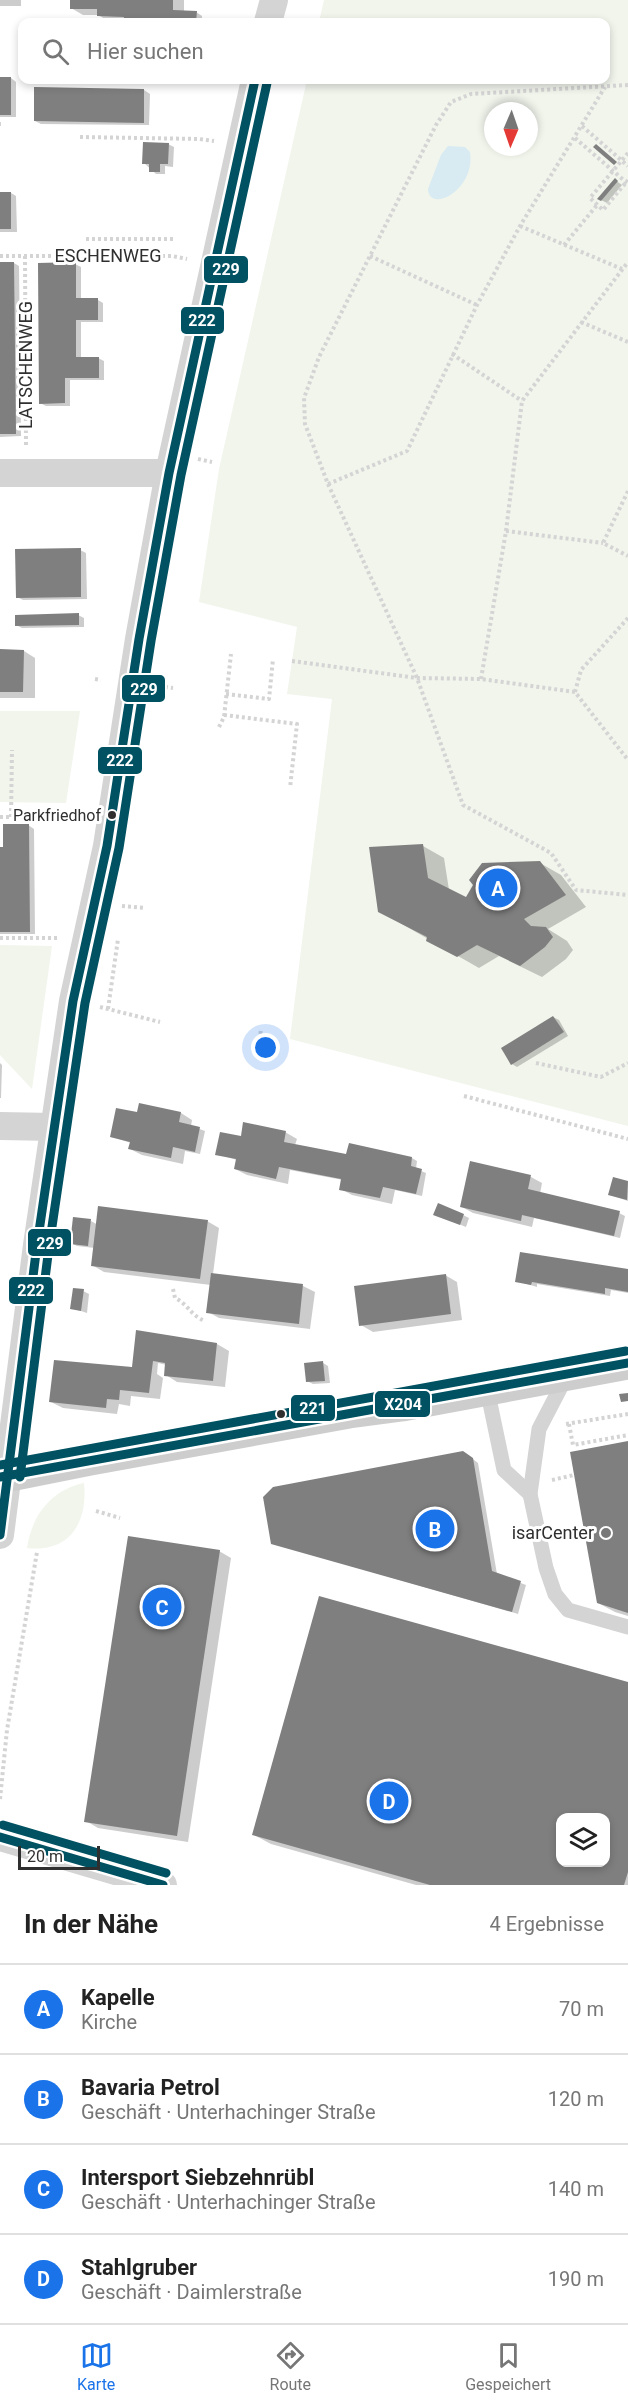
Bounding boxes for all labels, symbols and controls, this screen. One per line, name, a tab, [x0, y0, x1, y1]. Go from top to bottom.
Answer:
search box	[18, 18, 610, 84]
icon: search	[39, 35, 72, 68]
text: Hier suchen	[87, 39, 204, 64]
north arrow	[484, 102, 538, 156]
street label: ESCHENWEG	[54, 245, 162, 266]
line badge: 229	[203, 255, 249, 284]
text: 229	[212, 260, 240, 279]
street label: LATSCHENWEG	[15, 301, 36, 429]
line badge: 222	[180, 306, 225, 335]
text: 222	[188, 311, 216, 330]
line badge: 229	[121, 674, 166, 703]
text: 229	[130, 680, 158, 699]
line badge: 222	[97, 746, 143, 775]
text: 222	[106, 751, 134, 770]
place label: Parkfriedhof	[13, 806, 101, 825]
marker: Parkfriedhof	[106, 809, 118, 821]
pin: A	[478, 866, 518, 910]
your location	[251, 1033, 280, 1062]
line badge: 229	[27, 1228, 72, 1257]
text: 229	[36, 1234, 64, 1253]
line badge: 222	[8, 1276, 54, 1305]
text: 222	[17, 1281, 45, 1300]
line badge: X204	[374, 1390, 431, 1418]
line badge: 221	[290, 1394, 336, 1422]
text: X204	[384, 1395, 422, 1414]
text: 221	[299, 1399, 327, 1418]
unlabelled marker	[275, 1408, 287, 1420]
pin: B	[416, 1506, 454, 1552]
place label: isarCenter	[512, 1522, 594, 1543]
marker: isarCenter	[599, 1526, 613, 1540]
pin: C	[142, 1584, 182, 1630]
pin: D	[370, 1778, 408, 1824]
map controls	[556, 1813, 610, 1867]
button: layers	[556, 1813, 610, 1867]
scale bar	[18, 1843, 100, 1870]
text: 20 m	[27, 1847, 63, 1866]
text: In der Nähe	[24, 1909, 158, 1939]
text: 4 Ergebnisse	[490, 1912, 604, 1936]
text: Kapelle	[81, 1985, 155, 2010]
text: A	[37, 1997, 50, 2021]
text: 70 m	[559, 1997, 604, 2021]
text: Kirche	[81, 2010, 137, 2034]
text: Bavaria Petrol	[81, 2075, 220, 2100]
text: B	[37, 2087, 50, 2111]
text: 120 m	[548, 2087, 604, 2111]
text: Geschäft · Unterhachinger Straße	[81, 2100, 376, 2124]
text: Intersport Siebzehnrübl	[81, 2165, 314, 2190]
text: C	[37, 2177, 50, 2201]
text: 140 m	[548, 2177, 604, 2201]
text: Geschäft · Unterhachinger Straße	[81, 2190, 376, 2214]
text: Stahlgruber	[81, 2255, 197, 2280]
text: D	[37, 2267, 50, 2291]
text: 190 m	[548, 2267, 604, 2291]
text: Geschäft · Daimlerstraße	[81, 2280, 302, 2304]
tab: Karte	[77, 2339, 115, 2394]
tab: Route	[270, 2339, 311, 2394]
tab: Gespeichert	[465, 2339, 551, 2394]

